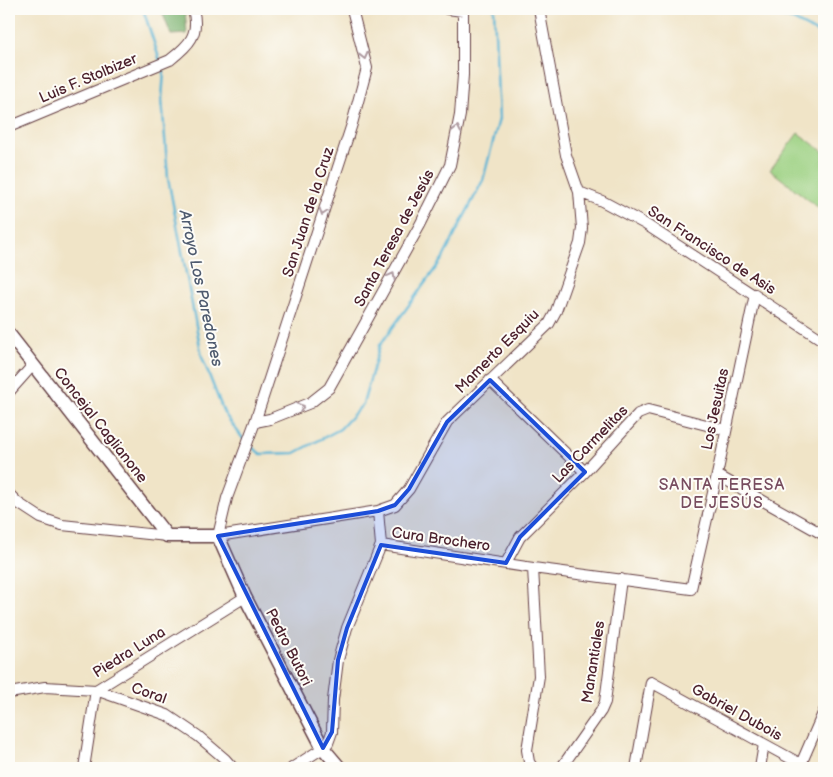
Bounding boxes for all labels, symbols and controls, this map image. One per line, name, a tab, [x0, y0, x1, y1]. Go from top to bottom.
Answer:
street label: Luis F. Stolbizer	[36, 49, 141, 108]
one-way arrow	[358, 52, 369, 61]
one-way arrow	[452, 124, 462, 133]
street label: San Juan de la Cruz	[279, 144, 339, 279]
street label: Santa Teresa de Jesús	[350, 166, 439, 310]
street label: San Francisco de Asis	[644, 202, 780, 299]
water label: Arroyo Los Paredones	[174, 207, 226, 368]
one-way arrow	[319, 207, 329, 215]
one-way arrow	[386, 272, 396, 281]
street label: Mamerto Esquiu	[451, 305, 543, 397]
street label: Concejal Caglianone	[50, 364, 152, 487]
street label: Los Jesuitas	[698, 366, 734, 452]
street label: Las Carmelitas	[548, 401, 633, 487]
one-way arrow	[296, 403, 305, 413]
district label: SANTA TERESA DE JESÚS	[659, 476, 785, 513]
street label: Cura Brochero	[390, 523, 491, 556]
street label: Pedro Butori	[261, 605, 316, 689]
street label: Manantiales	[578, 619, 609, 705]
street label: Piedra Luna	[89, 623, 169, 682]
street label: Coral	[129, 678, 169, 709]
street label: Gabriel Dubois	[688, 680, 786, 745]

